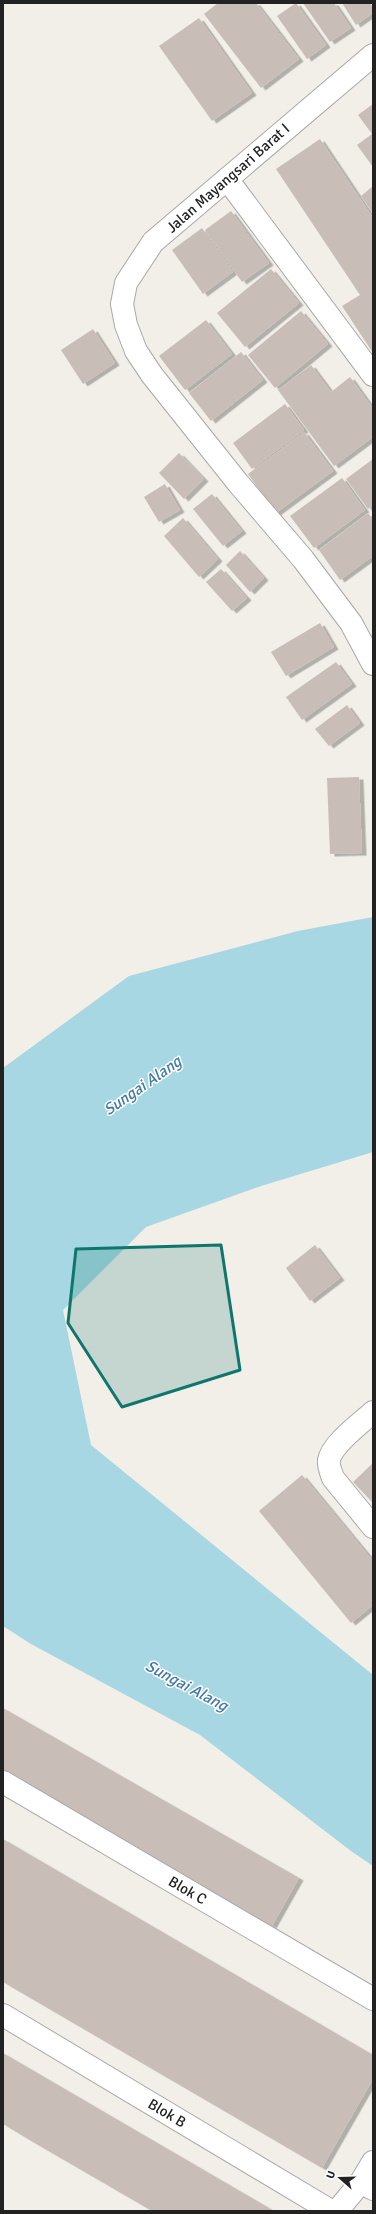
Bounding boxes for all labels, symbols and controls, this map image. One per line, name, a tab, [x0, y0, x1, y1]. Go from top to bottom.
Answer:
street label: Jalan Mayangsari Barat I	[163, 120, 293, 236]
water label: Sungai Alang	[100, 1051, 187, 1120]
water label: Sungai Alang	[142, 1656, 233, 1717]
street label: Blok C	[165, 1872, 210, 1908]
street label: Blok B	[145, 2095, 189, 2131]
north arrow	[320, 2158, 360, 2198]
text: U	[324, 2169, 338, 2180]

